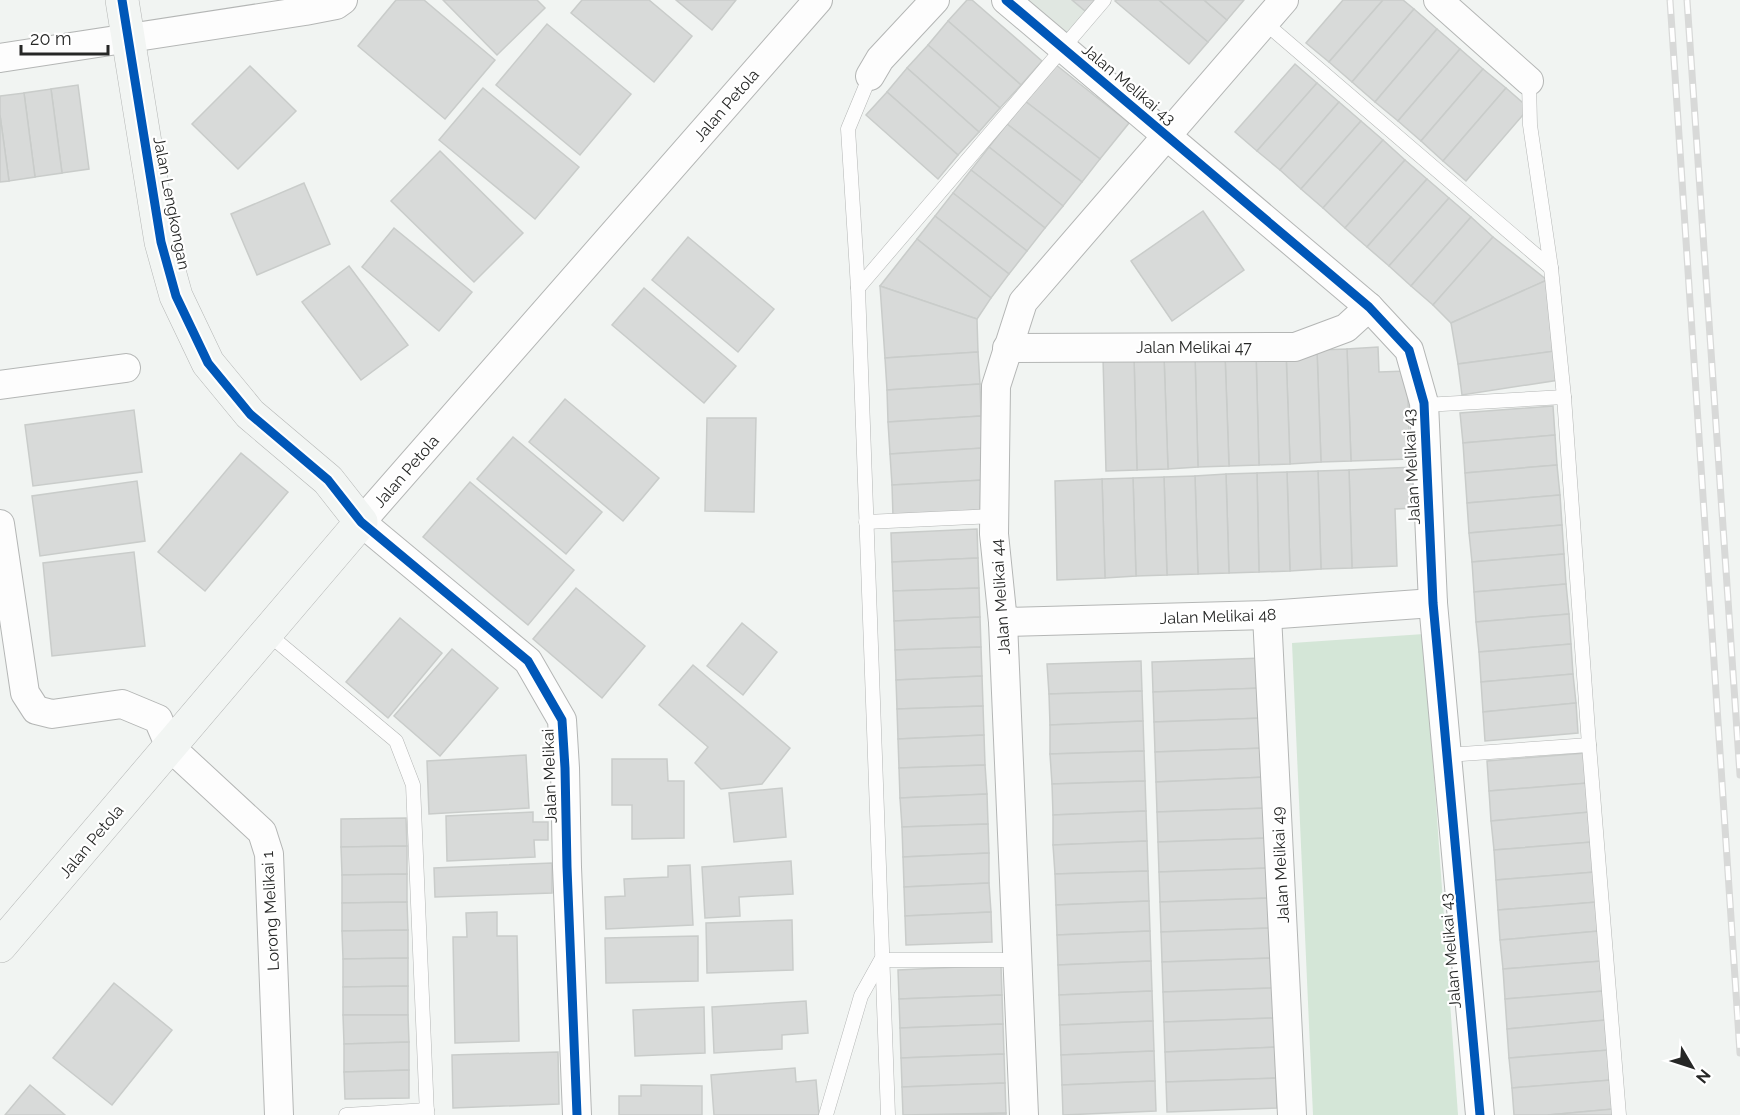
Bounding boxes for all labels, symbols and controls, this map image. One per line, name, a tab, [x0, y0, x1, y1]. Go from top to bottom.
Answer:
scale bar	[21, 18, 108, 56]
text: 20 m	[30, 28, 72, 49]
street label: Jalan Melikai 43	[1078, 40, 1179, 129]
street label: Jalan Petola	[690, 65, 763, 145]
street label: Jalan Lengkongan	[149, 135, 194, 271]
street label: Jalan Melikai 47	[1136, 338, 1252, 357]
street label: Jalan Melikai 43	[1399, 409, 1424, 525]
street label: Jalan Petola	[370, 431, 443, 511]
street label: Jalan Melikai 44	[987, 538, 1014, 656]
street label: Jalan Melikai 48	[1159, 605, 1277, 628]
street label: Jalan Melikai	[538, 728, 561, 824]
street label: Jalan Petola	[55, 801, 127, 882]
street label: Jalan Melikai 49	[1268, 806, 1293, 924]
street label: Lorong Melikai 1	[258, 851, 283, 971]
street label: Jalan Melikai 43	[1436, 892, 1465, 1010]
north arrow	[1662, 1037, 1722, 1097]
text: N	[1692, 1065, 1714, 1087]

